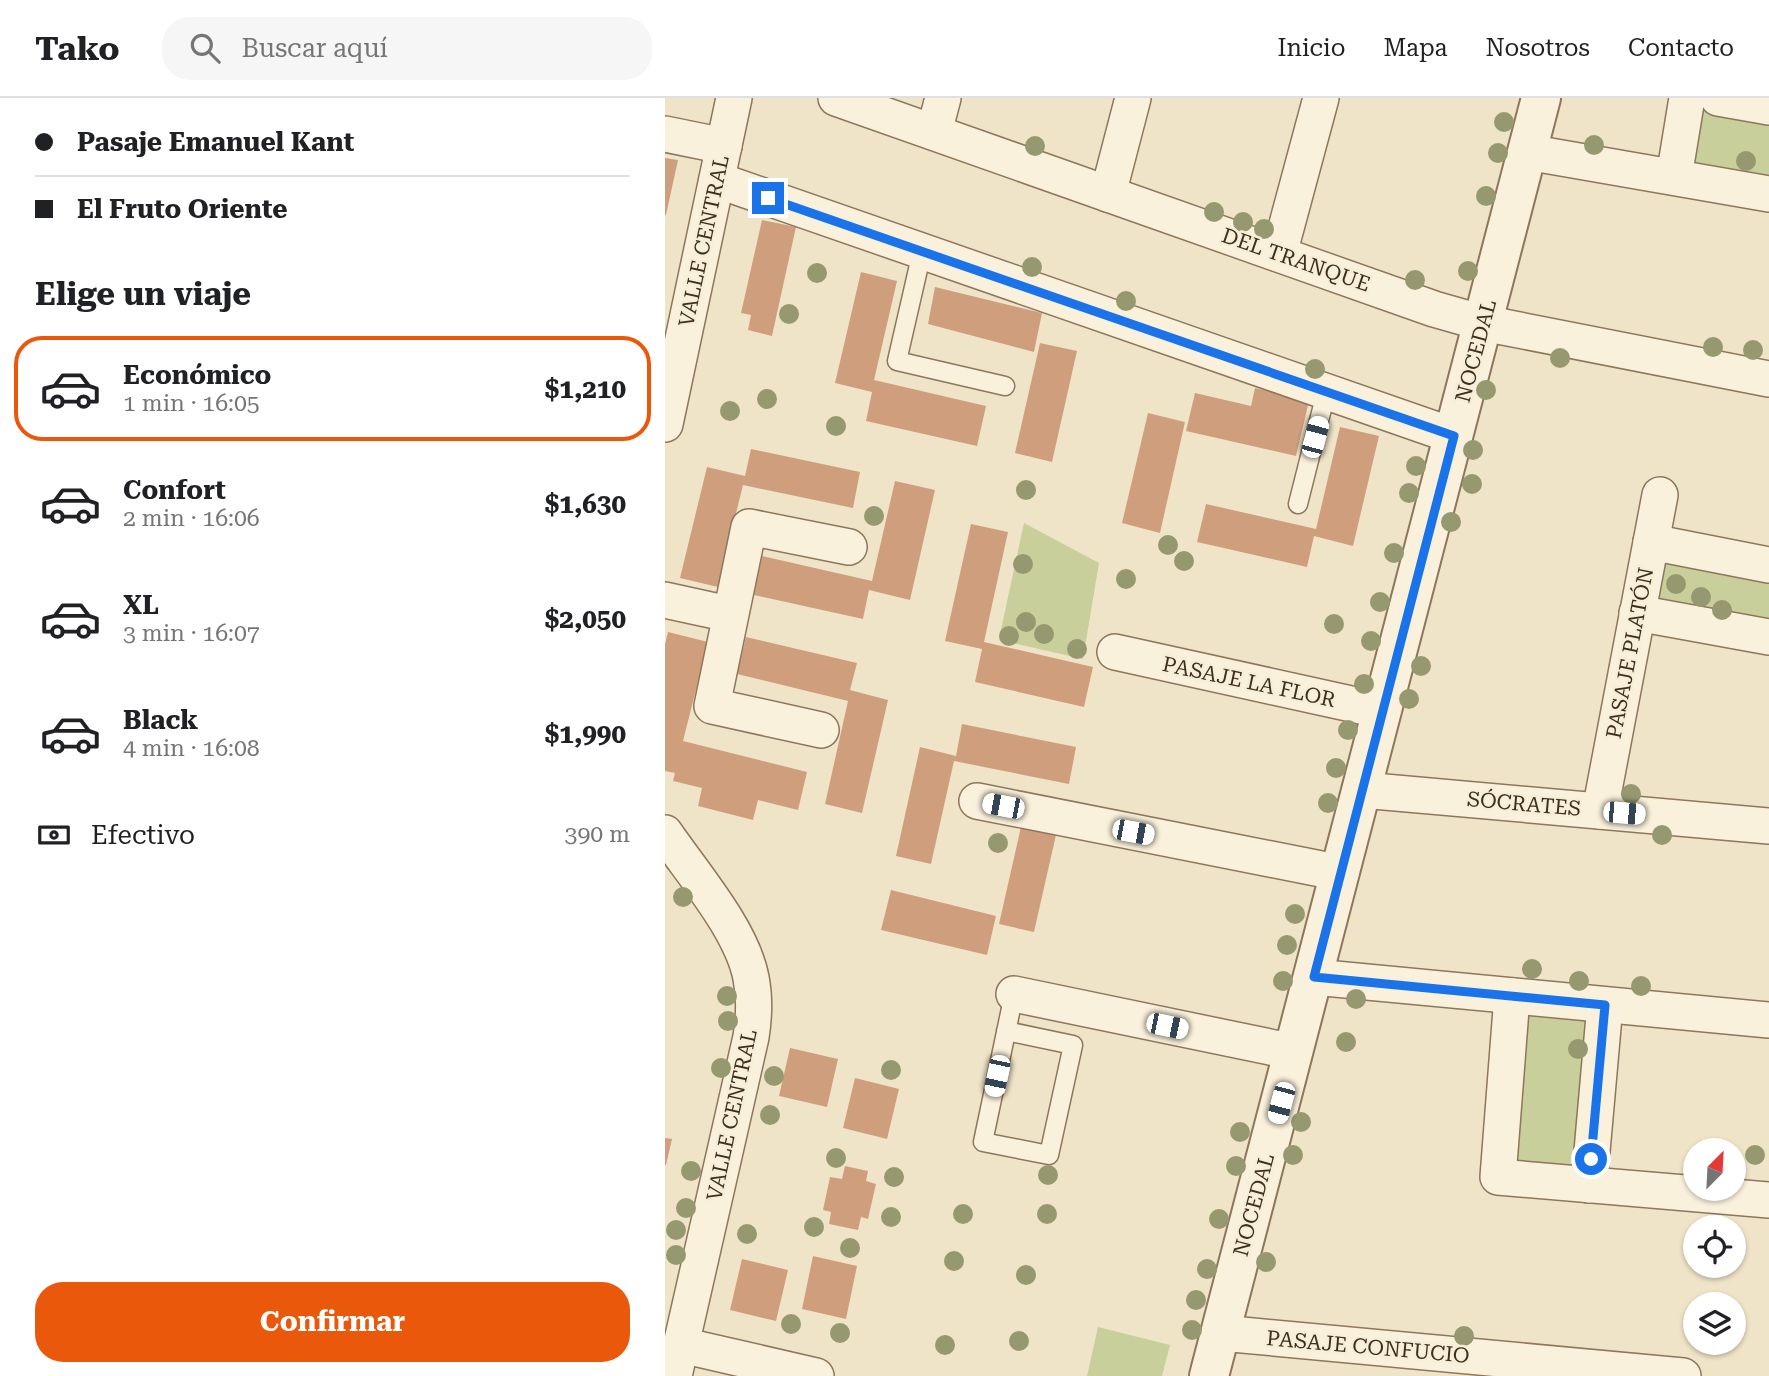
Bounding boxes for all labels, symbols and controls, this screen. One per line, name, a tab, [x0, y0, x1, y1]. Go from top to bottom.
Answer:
search box	[162, 17, 652, 80]
text: Tako	[35, 29, 120, 68]
icon: search	[186, 29, 224, 67]
text: Buscar aquí	[242, 33, 388, 63]
text: Inicio	[1277, 34, 1345, 62]
text: Mapa	[1383, 34, 1448, 62]
text: Nosotros	[1486, 34, 1590, 62]
text: Contacto	[1628, 34, 1734, 62]
text: Pasaje Emanuel Kant	[77, 127, 354, 157]
street label: VALLE CENTRAL	[674, 153, 734, 329]
route end	[752, 182, 784, 214]
text: El Fruto Oriente	[77, 194, 287, 224]
street label: DEL TRANQUE	[1219, 223, 1373, 297]
text: Elige un viaje	[35, 275, 251, 313]
street label: NOCEDAL	[1451, 297, 1501, 405]
icon: car	[39, 357, 102, 420]
text: Económico	[123, 360, 271, 390]
text: $1,210	[545, 374, 626, 404]
text: 1 min · 16:05	[123, 390, 260, 417]
car	[1300, 414, 1331, 460]
icon: car	[39, 472, 102, 535]
text: Confort	[123, 475, 226, 505]
text: $1,630	[545, 489, 626, 519]
text: 2 min · 16:06	[123, 505, 260, 532]
street label: PASAJE PLATÓN	[1601, 565, 1658, 741]
icon: car	[39, 587, 102, 650]
text: XL	[123, 590, 159, 620]
text: $2,050	[545, 604, 626, 634]
text: 3 min · 16:07	[123, 620, 260, 647]
street label: PASAJE LA FLOR	[1160, 652, 1338, 712]
icon: car	[39, 702, 102, 765]
text: Black	[123, 705, 198, 735]
text: $1,990	[545, 719, 626, 749]
text: 4 min · 16:08	[123, 735, 260, 762]
street label: SÓCRATES	[1466, 786, 1582, 821]
car	[981, 792, 1026, 820]
car	[1603, 801, 1646, 825]
icon: cash	[35, 816, 73, 854]
car	[1111, 818, 1156, 846]
text: Efectivo	[91, 820, 195, 850]
text: 390 m	[565, 821, 630, 848]
car	[1145, 1011, 1190, 1041]
street label: VALLE CENTRAL	[702, 1027, 762, 1203]
car	[983, 1053, 1012, 1099]
car	[1266, 1080, 1297, 1126]
north arrow	[1683, 1138, 1747, 1200]
map controls	[1683, 1138, 1746, 1355]
route start	[1575, 1143, 1607, 1175]
street label: NOCEDAL	[1229, 1151, 1279, 1259]
button: locate	[1683, 1215, 1746, 1278]
button: Confirmar	[35, 1282, 630, 1362]
button: layers	[1683, 1292, 1746, 1355]
street label: PASAJE CONFUCIO	[1265, 1326, 1471, 1368]

